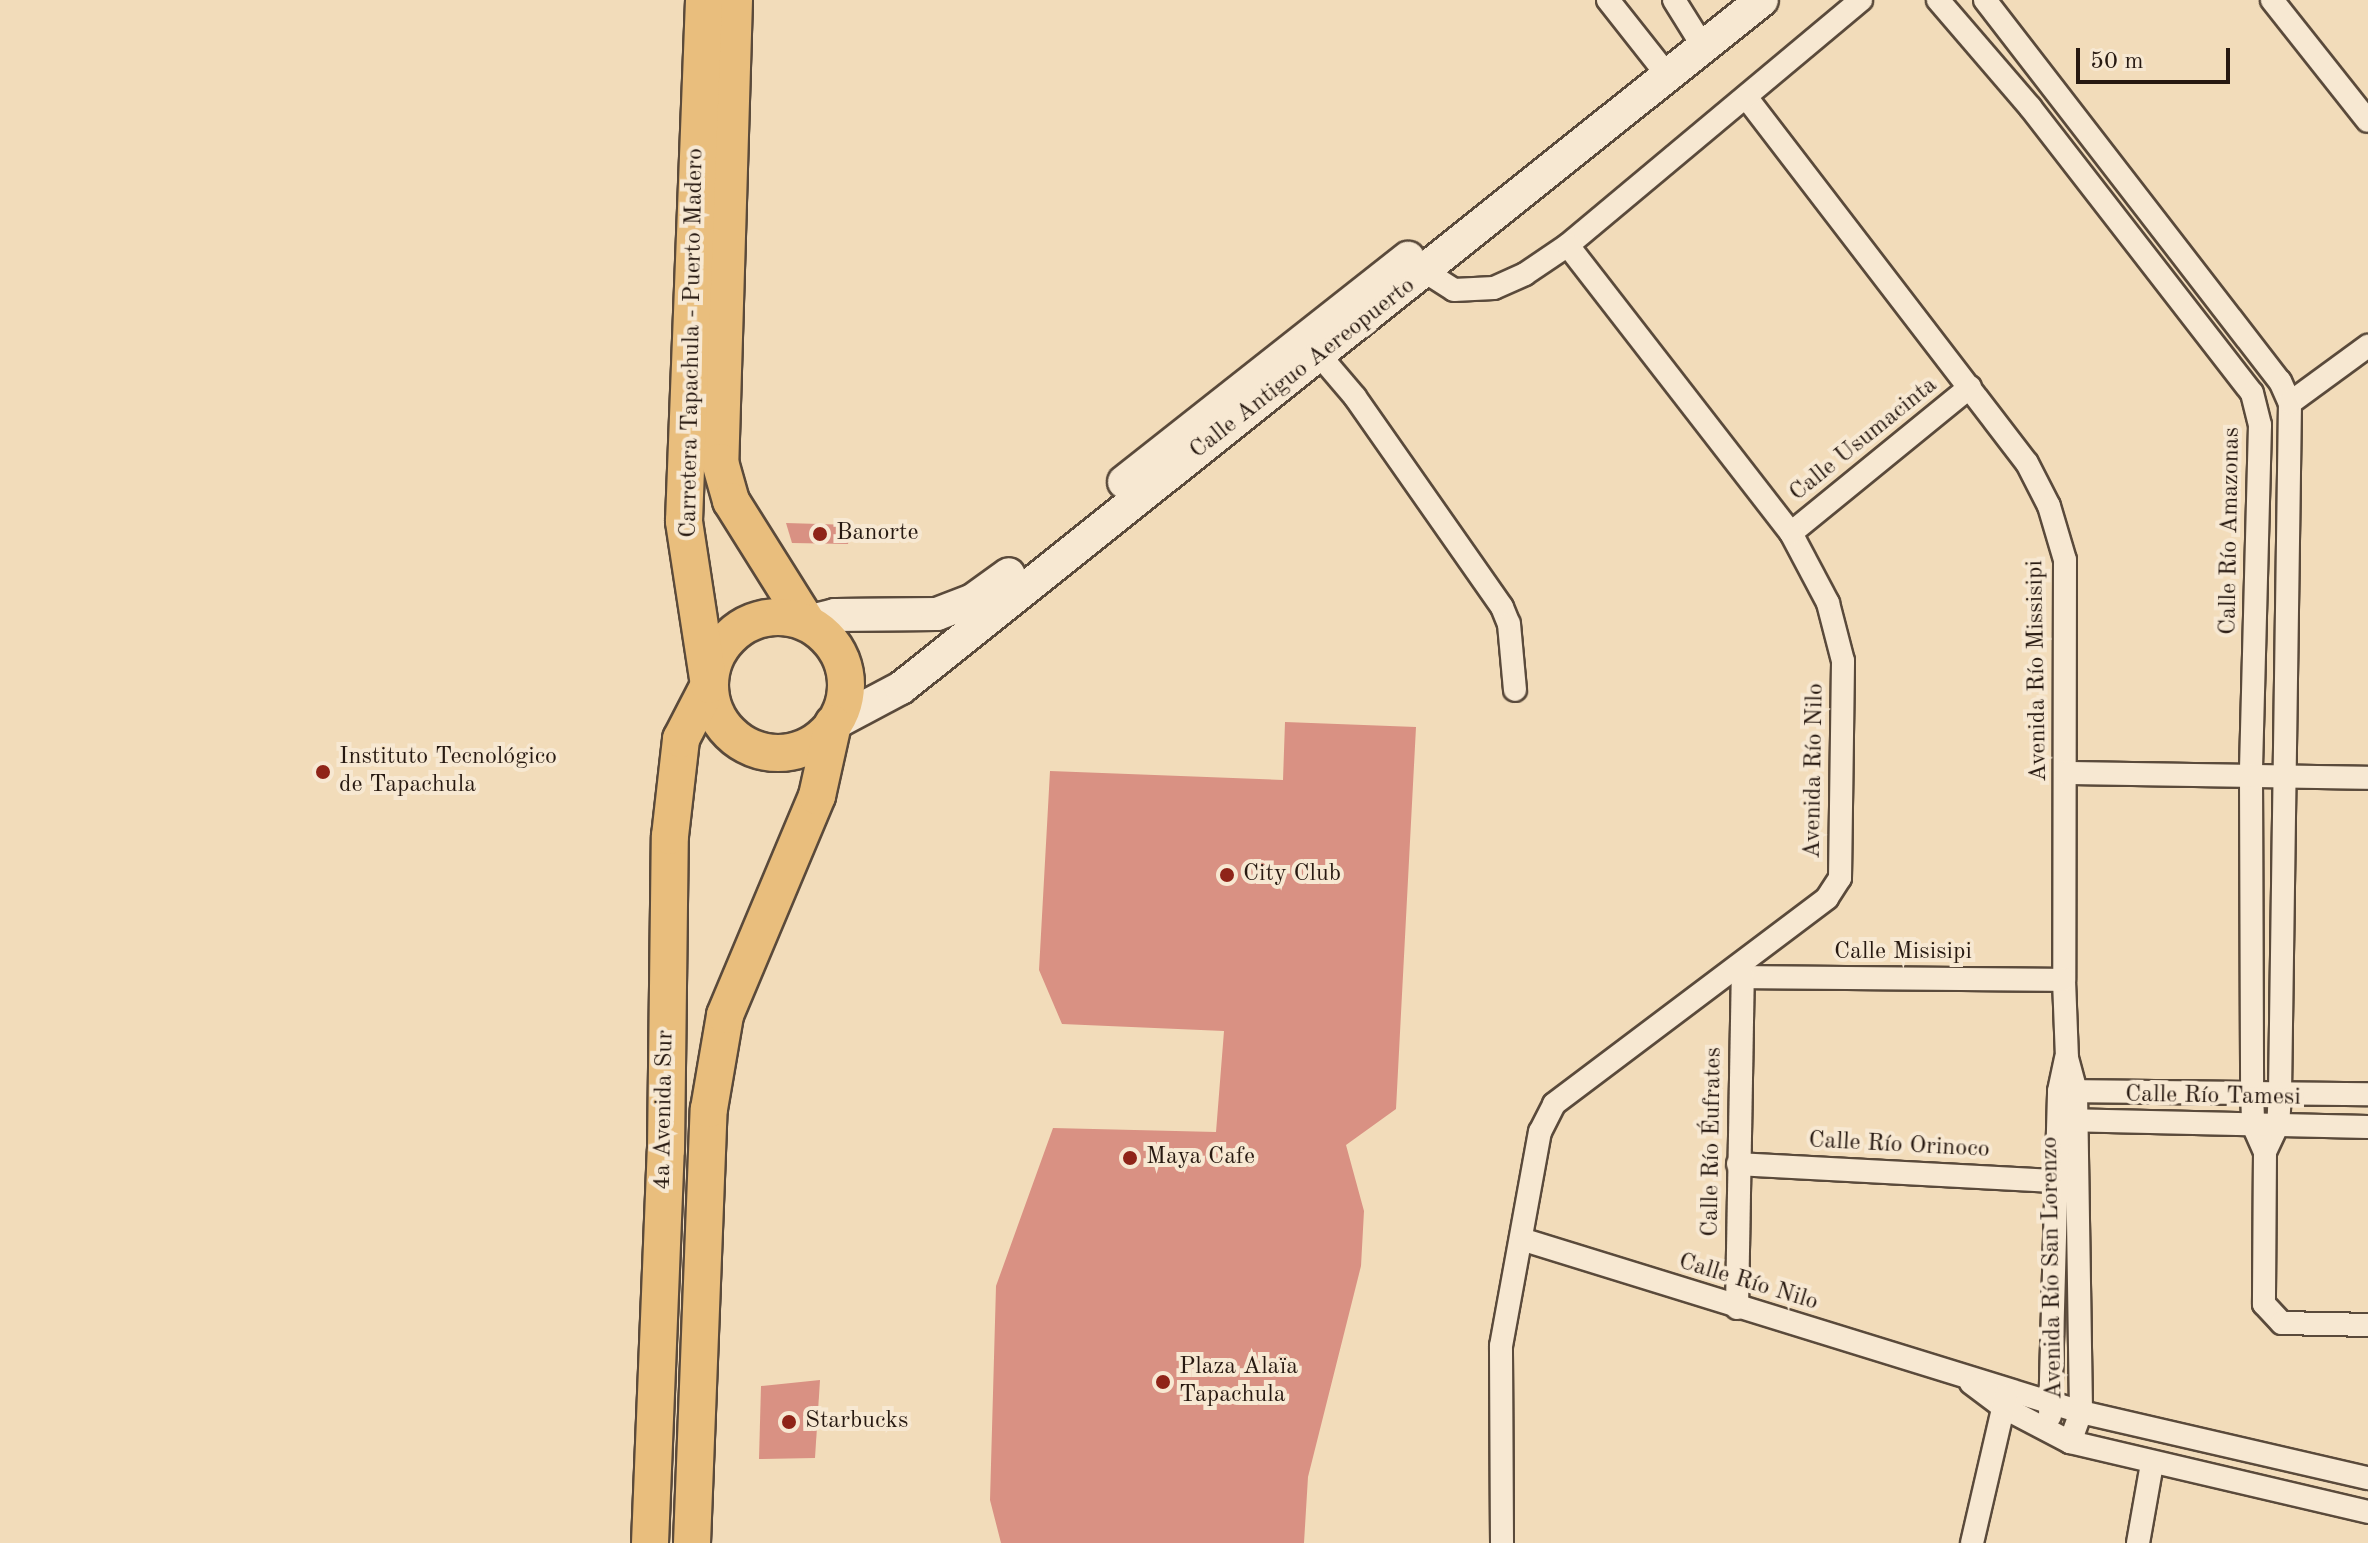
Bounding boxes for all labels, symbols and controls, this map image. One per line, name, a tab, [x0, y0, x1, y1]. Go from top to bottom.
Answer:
scale bar	[2080, 32, 2234, 82]
text: 50 m	[2090, 50, 2144, 74]
street label: Carretera Tapachula - Puerto Madero	[675, 148, 711, 538]
street label: Calle Antiguo Aereopuerto	[1185, 272, 1421, 466]
street label: Calle Usumacinta	[1784, 372, 1944, 508]
street label: Calle Río Amazonas	[2215, 427, 2247, 635]
place label: Banorte	[836, 520, 919, 548]
marker: Banorte	[811, 525, 829, 543]
street label: Avenida Río Missisipi	[2022, 560, 2054, 782]
street label: Avenida Río Nilo	[1799, 683, 1831, 859]
place label: Instituto Tecnológico de Tapachula	[339, 744, 557, 800]
marker: Instituto Tecnológico de Tapachula	[314, 763, 332, 781]
place label: City Club	[1243, 861, 1341, 889]
marker: City Club	[1218, 866, 1236, 884]
street label: Calle Misisipi	[1834, 939, 1972, 967]
street label: 4a Avenida Sur	[649, 1030, 681, 1190]
street label: Calle Río Éufrates	[1697, 1047, 1729, 1237]
street label: Calle Río Tamesi	[2125, 1081, 2301, 1113]
street label: Calle Río Orinoco	[1808, 1127, 1990, 1165]
street label: Avenida Río San Lorenzo	[2036, 1136, 2070, 1400]
place label: Maya Cafe	[1146, 1144, 1255, 1172]
marker: Maya Cafe	[1121, 1149, 1139, 1167]
street label: Calle Río Nilo	[1675, 1248, 1821, 1318]
place label: Plaza Alaïa Tapachula	[1179, 1354, 1298, 1410]
marker: Plaza Alaïa Tapachula	[1154, 1373, 1172, 1391]
place label: Starbucks	[805, 1408, 908, 1436]
marker: Starbucks	[780, 1413, 798, 1431]

